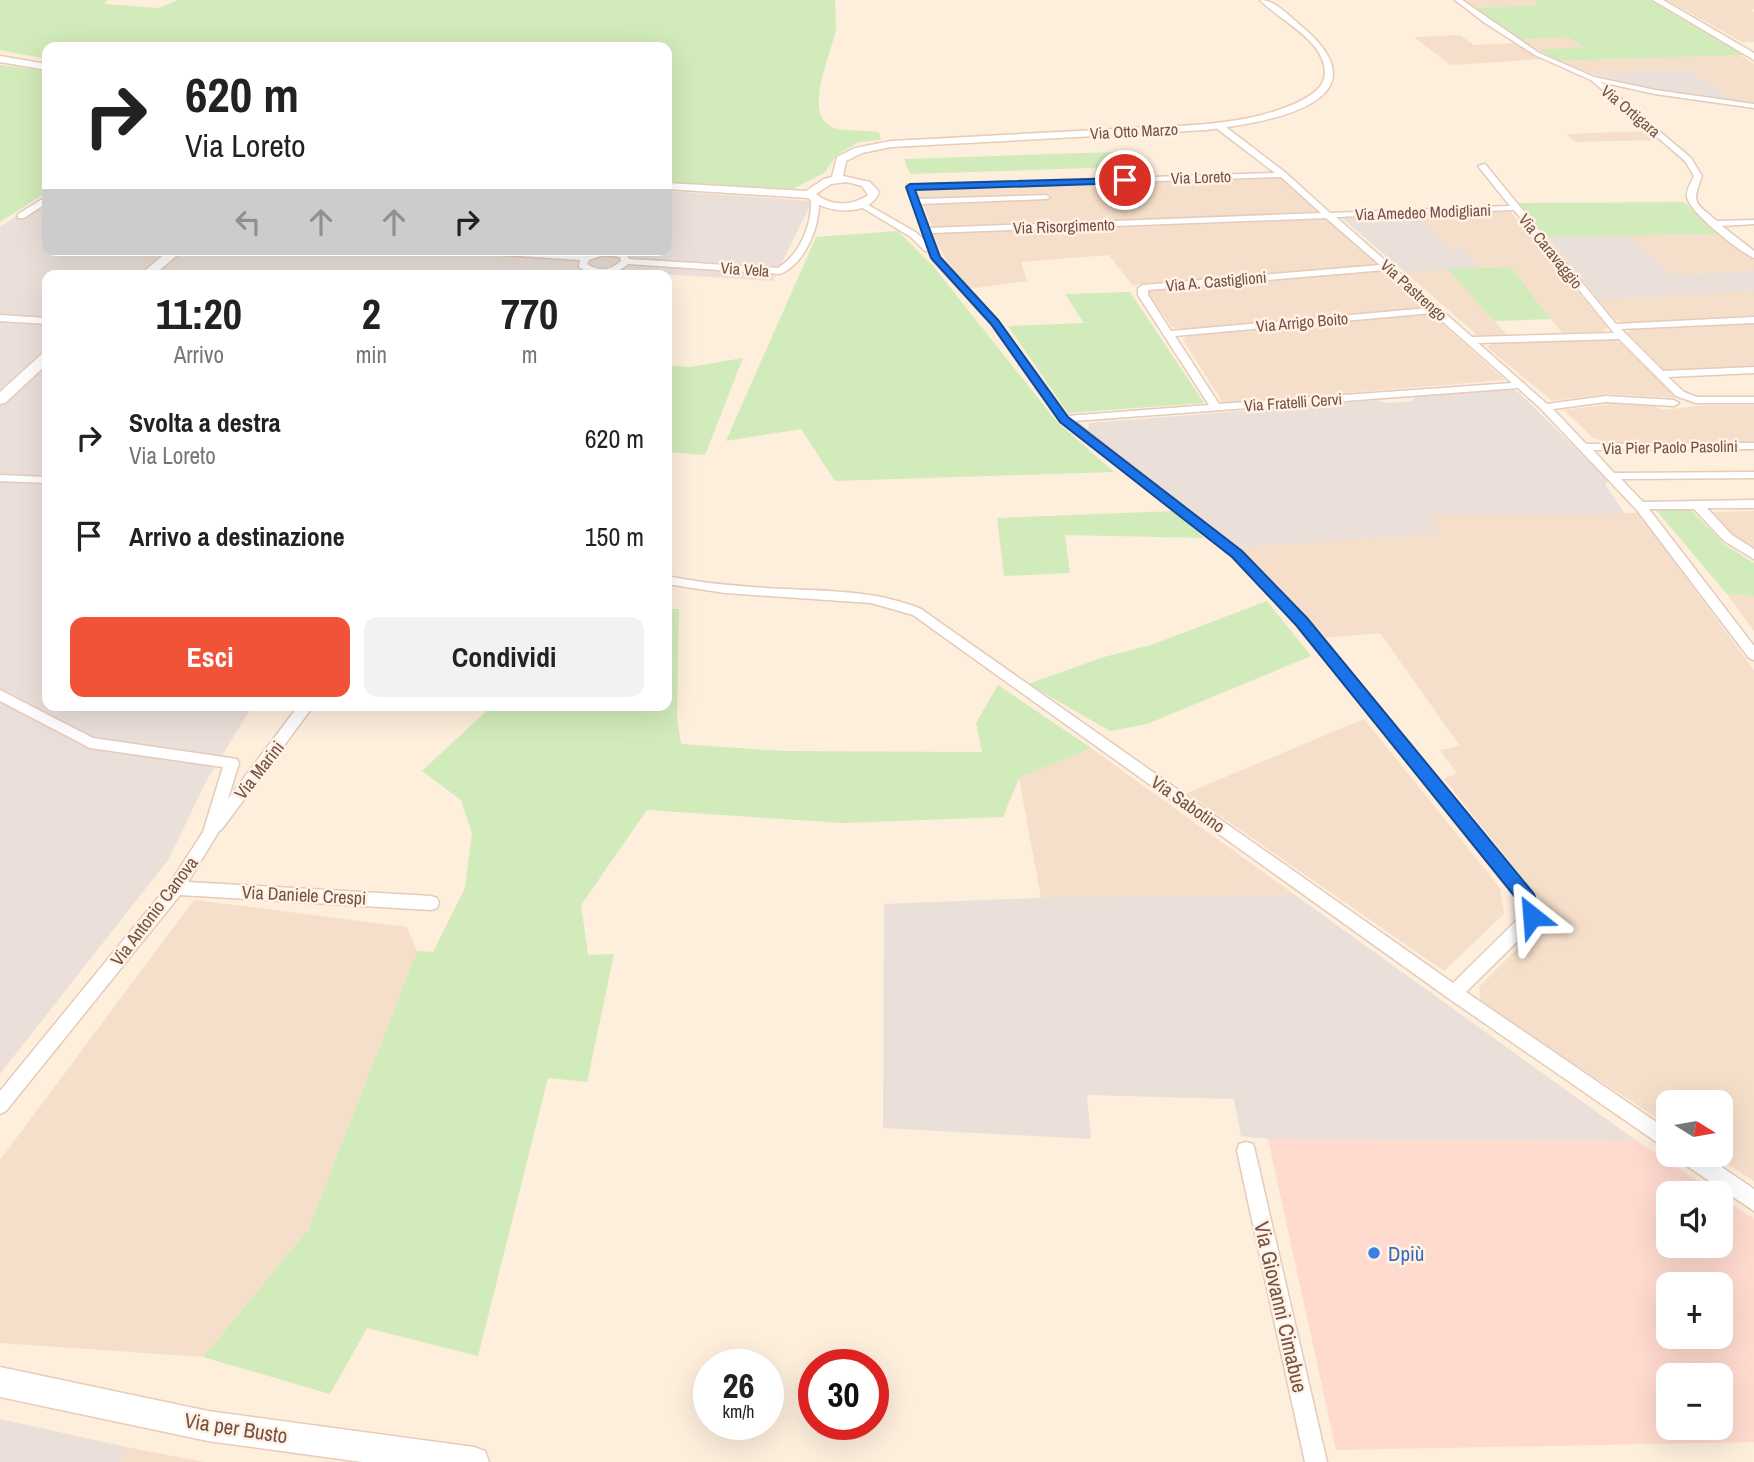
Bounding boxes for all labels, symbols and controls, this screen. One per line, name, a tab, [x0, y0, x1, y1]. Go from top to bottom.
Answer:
text: 620 m	[185, 61, 299, 127]
icon: right	[70, 70, 161, 161]
street label: Via Ortigara	[1597, 80, 1666, 143]
street label: Via Otto Marzo	[1089, 118, 1179, 144]
text: Via Loreto	[185, 124, 306, 167]
pin	[1095, 150, 1155, 210]
icon: arrive	[1106, 161, 1144, 199]
street label: Via Loreto	[1170, 165, 1232, 189]
street label: Via Amedeo Modigliani	[1355, 199, 1491, 225]
icon: left	[229, 203, 267, 241]
icon: ahead	[302, 203, 340, 241]
icon: ahead	[375, 203, 413, 241]
icon: right	[448, 203, 486, 241]
street label: Via Caravaggio	[1514, 209, 1588, 293]
street label: Via Risorgimento	[1013, 213, 1115, 239]
street label: Via Pastrengo	[1376, 254, 1452, 326]
street label: Via Vela	[720, 256, 771, 282]
street label: Via A. Castiglioni	[1165, 266, 1267, 296]
text: 11:20	[156, 286, 242, 342]
text: 2	[362, 286, 381, 342]
text: 770	[501, 286, 558, 342]
street label: Via Arrigo Boito	[1255, 307, 1349, 337]
text: Arrivo	[174, 339, 224, 370]
text: min	[356, 339, 387, 370]
text: m	[522, 339, 537, 370]
street label: Via Fratelli Cervi	[1243, 388, 1343, 416]
text: Svolta a destra	[129, 405, 281, 440]
icon: right	[70, 419, 108, 457]
text: 620 m	[585, 421, 644, 456]
street label: Via Pier Paolo Pasolini	[1602, 435, 1738, 459]
text: Via Loreto	[129, 440, 216, 471]
icon: arrive	[70, 517, 108, 555]
text: Arrivo a destinazione	[129, 519, 345, 554]
text: 150 m	[585, 519, 644, 554]
button: Esci	[70, 617, 350, 697]
button: Condividi	[364, 617, 644, 697]
street label: Via Marini	[228, 736, 290, 804]
street label: Via Sabotino	[1146, 769, 1230, 839]
street label: Via Antonio Canova	[105, 851, 203, 971]
street label: Via Daniele Crespi	[241, 879, 367, 911]
position arrow	[1495, 879, 1569, 953]
north arrow	[1656, 1090, 1732, 1167]
map controls	[1656, 1090, 1733, 1440]
button: sound	[1656, 1181, 1733, 1258]
street label: Via Giovanni Cimabue	[1247, 1219, 1315, 1395]
place label: Dpiù	[1388, 1239, 1424, 1268]
marker: Dpiù	[1366, 1245, 1382, 1261]
button: +	[1656, 1272, 1733, 1349]
speed limit sign: 30	[798, 1349, 889, 1440]
text: 26	[723, 1362, 754, 1409]
button: −	[1656, 1363, 1733, 1440]
text: km/h	[723, 1399, 755, 1424]
street label: Via per Busto	[182, 1406, 290, 1450]

